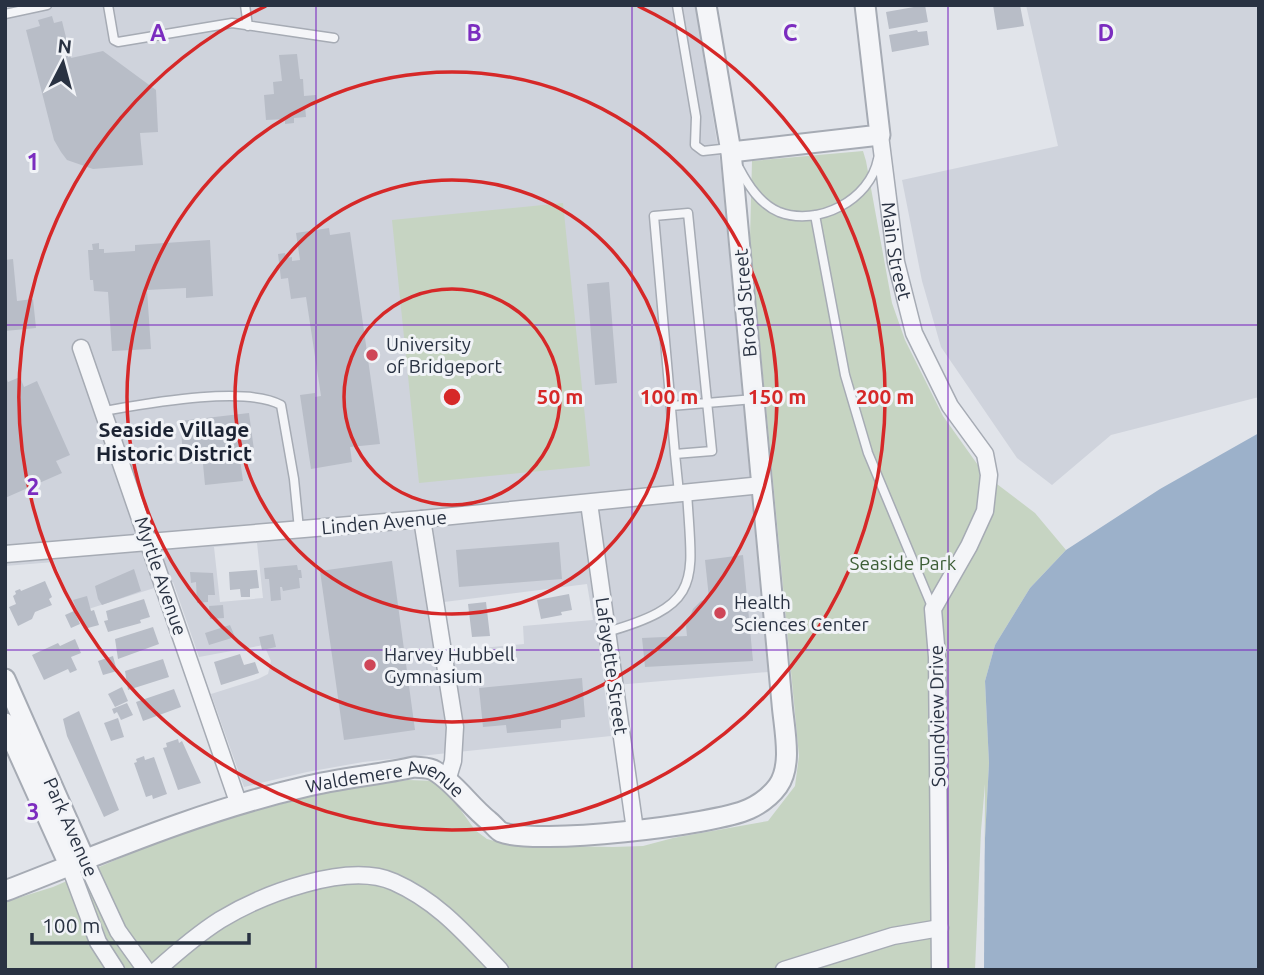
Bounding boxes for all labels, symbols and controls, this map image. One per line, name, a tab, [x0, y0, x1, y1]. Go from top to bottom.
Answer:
text: A	[150, 20, 166, 45]
text: B	[466, 20, 482, 45]
text: C	[783, 20, 798, 45]
text: D	[1098, 20, 1114, 45]
north arrow	[28, 28, 98, 98]
text: N	[57, 34, 73, 58]
text: 1	[27, 149, 39, 174]
street label: Main Street	[878, 200, 916, 303]
street label: Broad Street	[729, 247, 761, 358]
place label: University of Bridgeport	[386, 333, 503, 377]
marker: University of Bridgeport	[364, 347, 380, 363]
text: 50 m	[537, 384, 583, 408]
text: 100 m	[640, 384, 698, 408]
text: 150 m	[748, 384, 806, 408]
text: 200 m	[856, 384, 914, 408]
centre of rings	[440, 385, 464, 409]
district label: Seaside Village Historic District	[96, 417, 252, 465]
text: 2	[27, 474, 39, 499]
street label: Linden Avenue	[320, 506, 448, 538]
street label: Myrtle Avenue	[130, 514, 192, 638]
park label: Seaside Park	[850, 552, 957, 574]
place label: Health Sciences Center	[734, 591, 869, 635]
street label: Lafayette Street	[591, 596, 633, 737]
marker: Health Sciences Center	[712, 605, 728, 621]
place label: Harvey Hubbell Gymnasium	[384, 643, 515, 687]
street label: Soundview Drive	[925, 645, 949, 787]
marker: Harvey Hubbell Gymnasium	[362, 657, 378, 673]
street label: Waldemere Avenue	[303, 755, 469, 801]
street label: Park Avenue	[39, 774, 103, 880]
text: 3	[27, 799, 39, 824]
scale bar	[32, 902, 248, 946]
text: 100 m	[42, 913, 100, 937]

